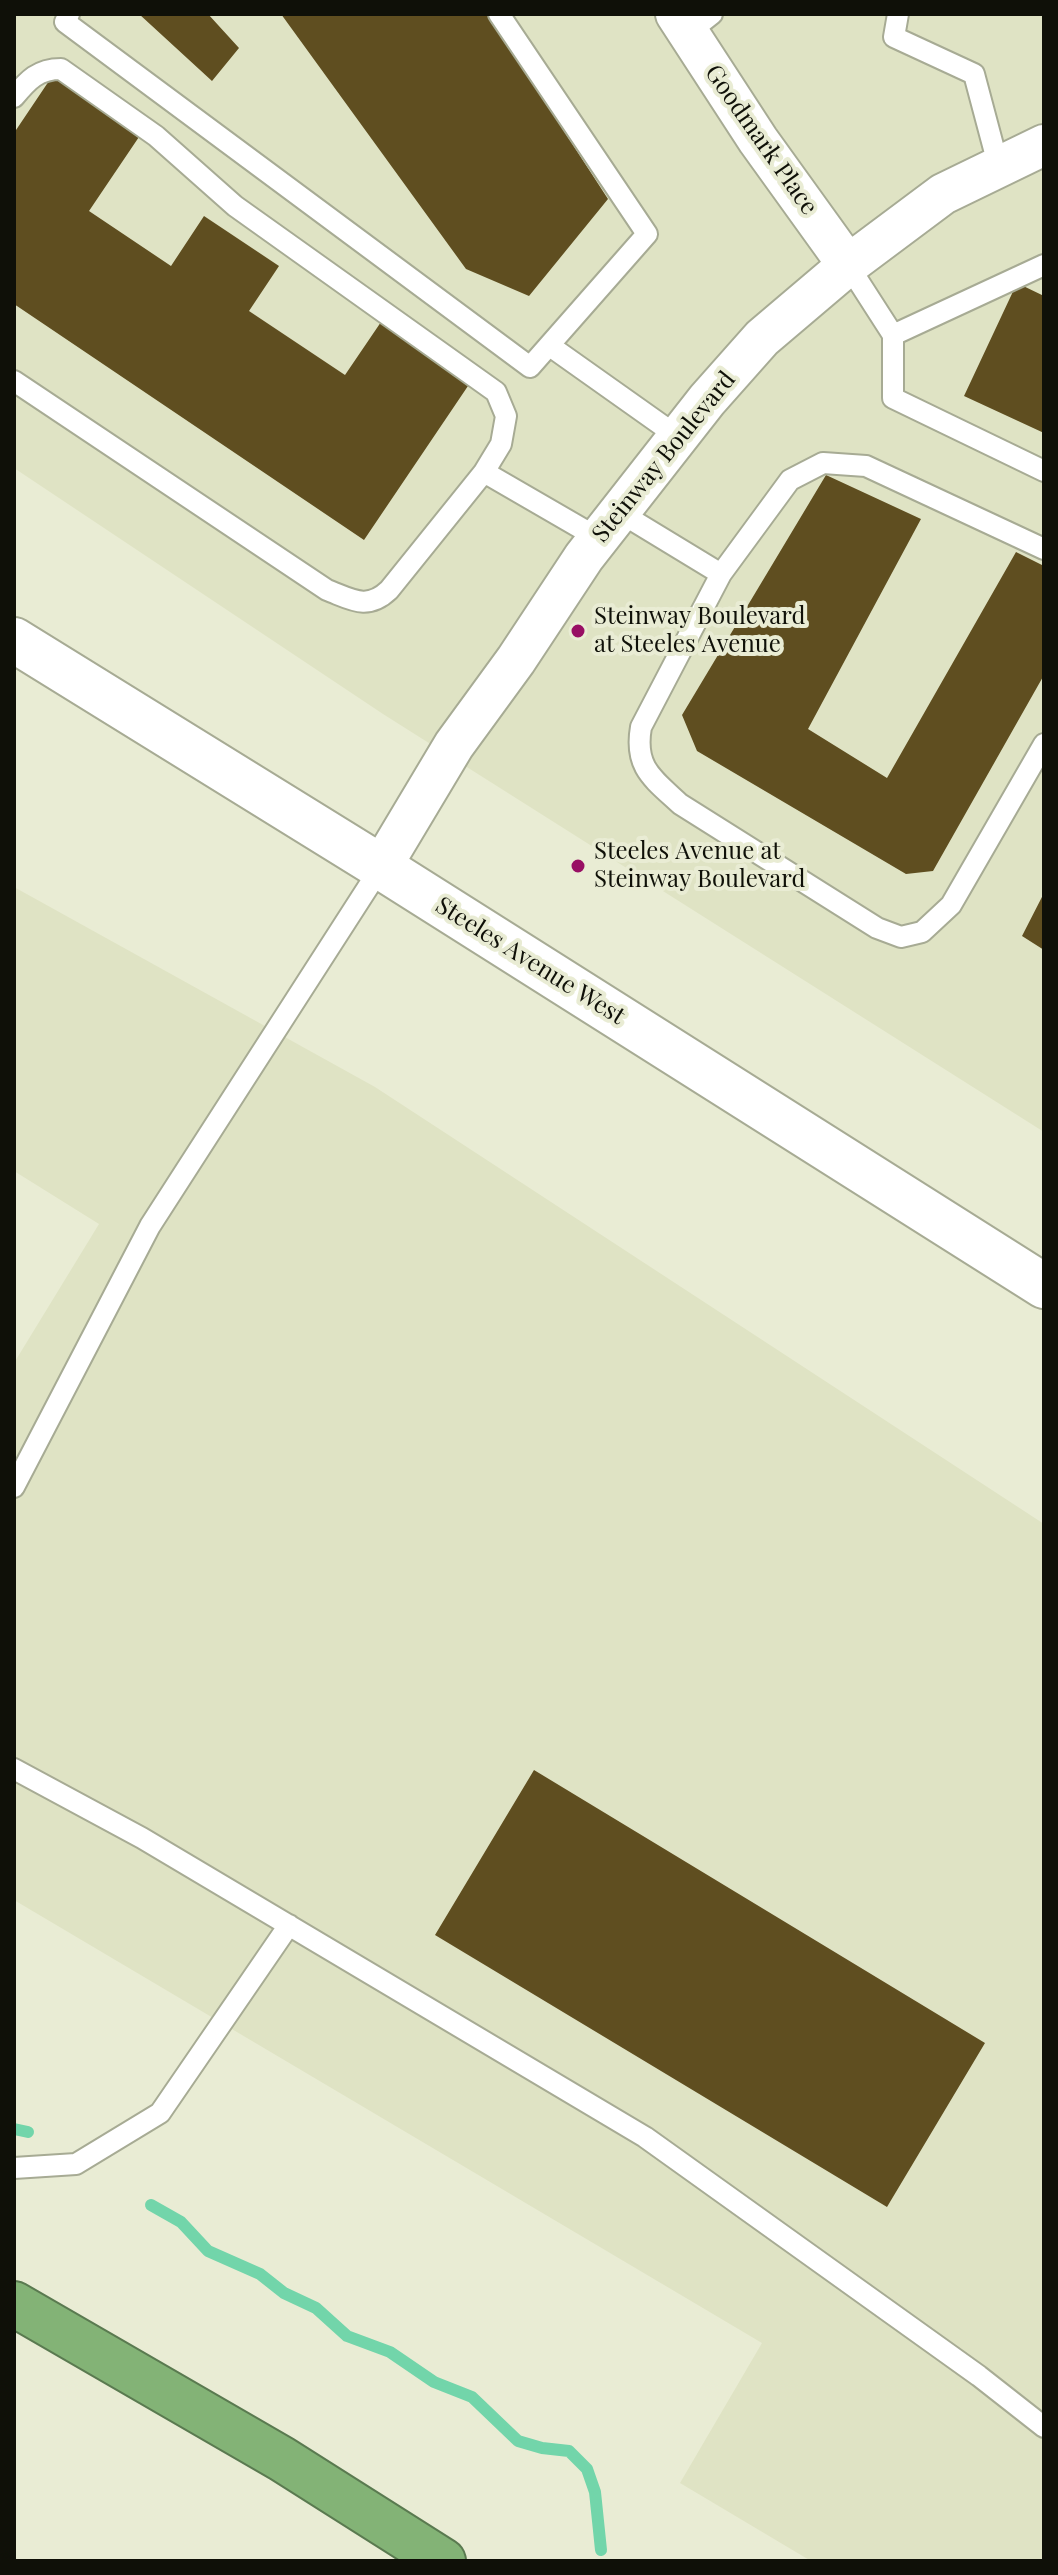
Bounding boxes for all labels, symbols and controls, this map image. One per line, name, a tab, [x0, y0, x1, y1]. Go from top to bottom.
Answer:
street label: Goodmark Place	[699, 60, 823, 220]
street label: Steinway Boulevard	[586, 366, 742, 548]
place label: Steinway Boulevard at Steeles Avenue	[594, 603, 805, 659]
marker: Steinway Boulevard at Steeles Avenue	[569, 622, 587, 640]
place label: Steeles Avenue at Steinway Boulevard	[594, 838, 805, 894]
marker: Steeles Avenue at Steinway Boulevard	[569, 857, 587, 875]
street label: Steeles Avenue West	[430, 891, 630, 1031]

